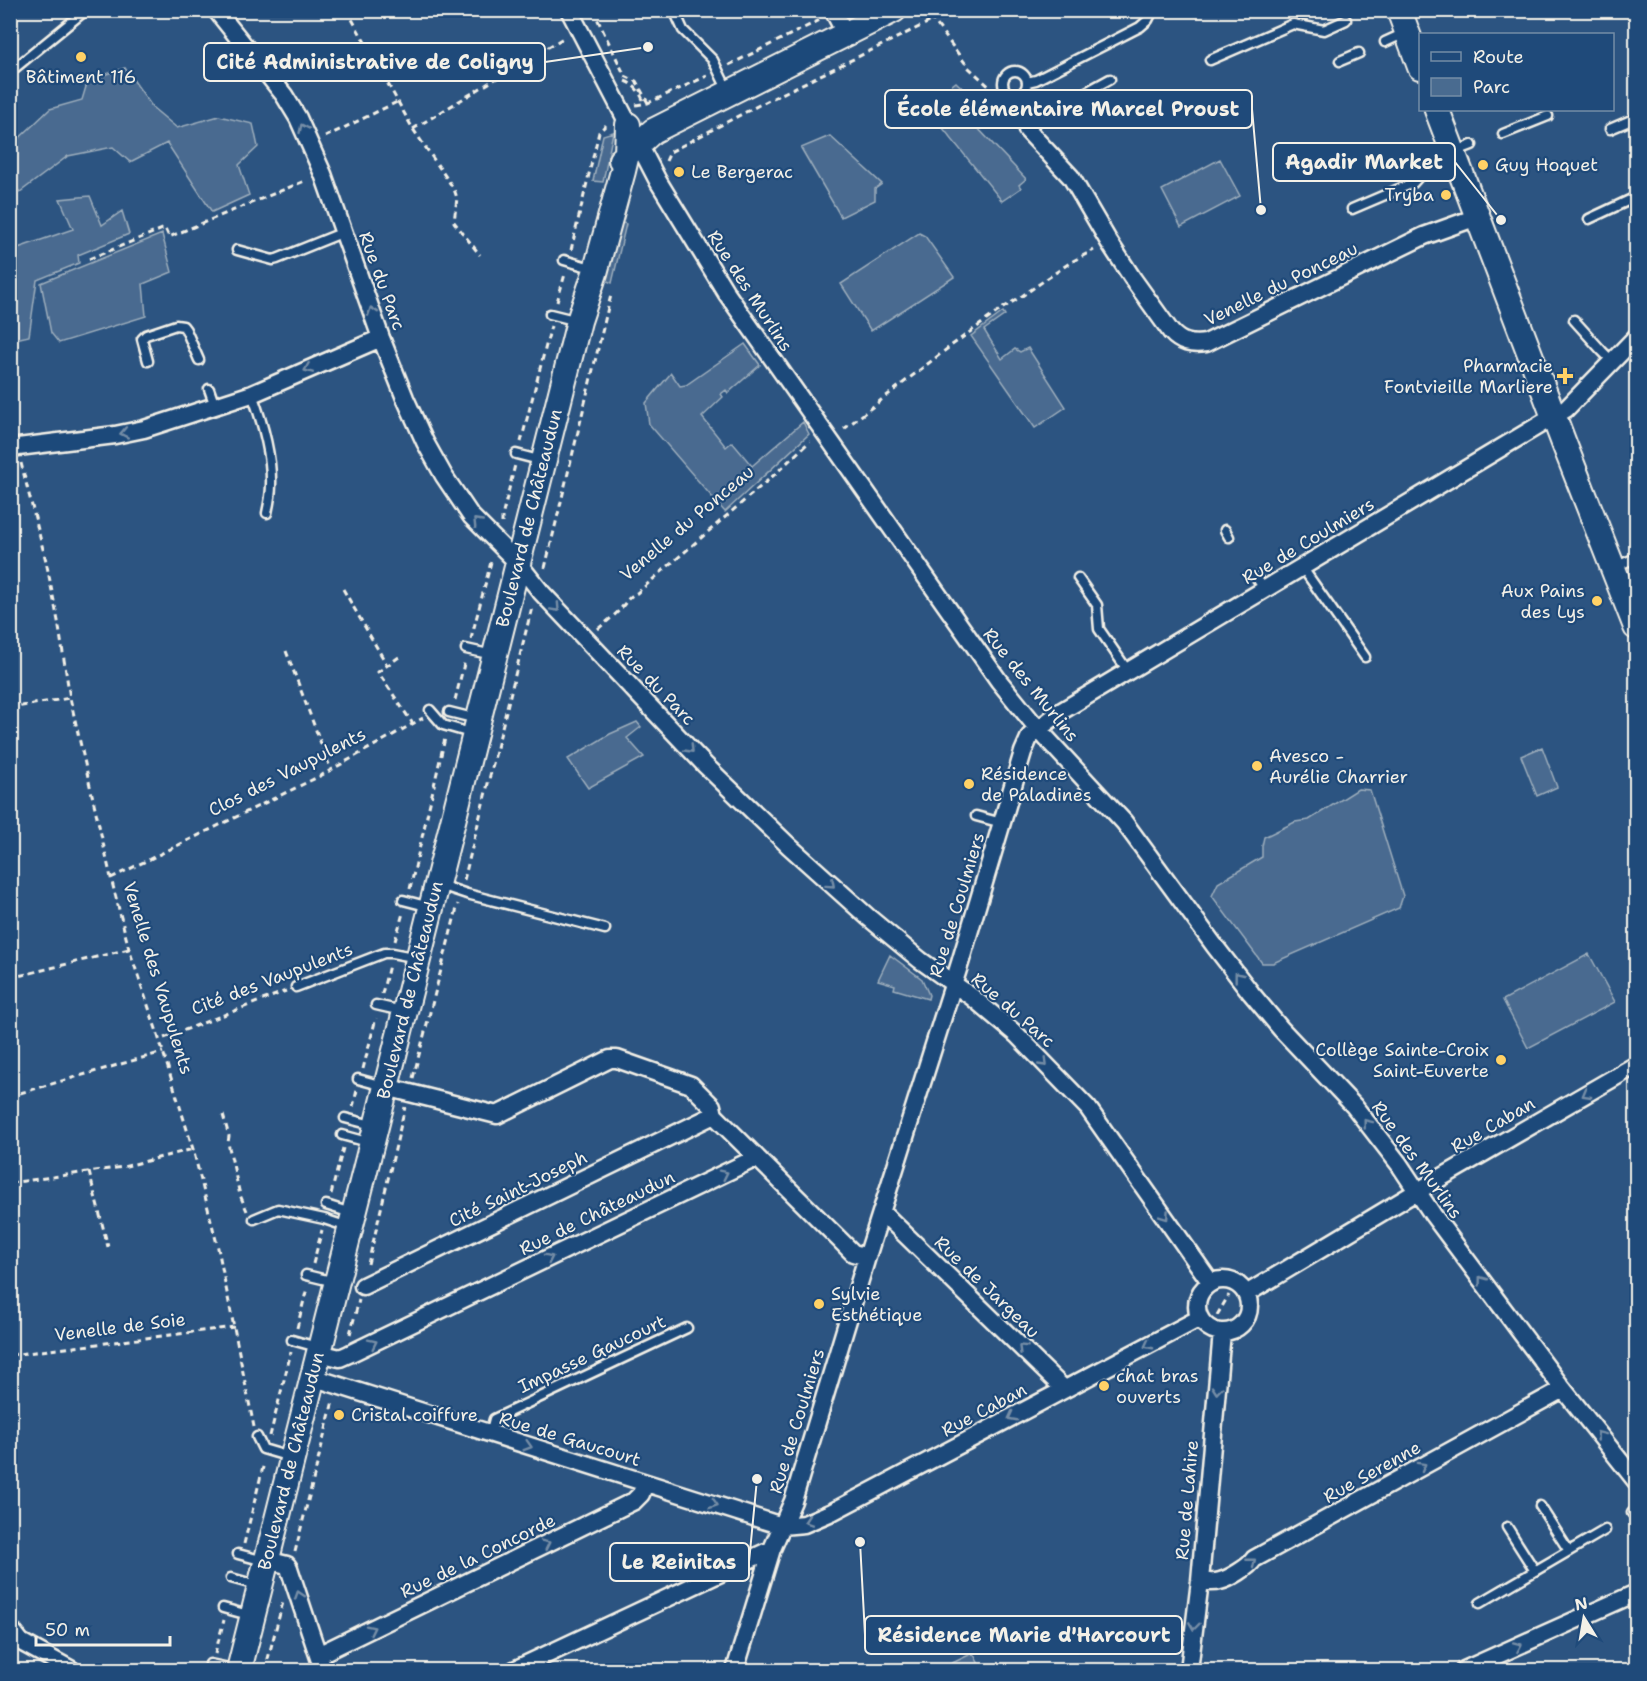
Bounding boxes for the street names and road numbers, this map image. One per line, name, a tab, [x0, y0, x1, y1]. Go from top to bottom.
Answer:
street label: Rue des Murlins	[702, 226, 798, 356]
street label: Rue du Parc	[353, 228, 411, 334]
street label: Venelle du Ponceau	[1200, 236, 1362, 332]
street label: Boulevard de Châteaudun	[490, 406, 568, 630]
street label: Venelle du Ponceau	[615, 460, 759, 586]
street label: Rue de Coulmiers	[1237, 492, 1379, 590]
street label: Rue des Murlins	[978, 623, 1084, 747]
street label: Rue du Parc	[612, 640, 700, 730]
street label: Clos des Vaupulents	[204, 722, 370, 822]
street label: Rue de Coulmiers	[924, 830, 990, 980]
street label: Boulevard de Châteaudun	[371, 878, 449, 1102]
street label: Venelle des Vaupulents	[117, 879, 199, 1077]
street label: Cité des Vaupulents	[188, 937, 356, 1021]
street label: Rue du Parc	[966, 967, 1060, 1053]
street label: Rue Caban	[1447, 1091, 1539, 1159]
street label: Rue des Murlins	[1366, 1096, 1468, 1224]
street label: Cité Saint-Joseph	[445, 1145, 591, 1233]
street label: Rue de Châteaudun	[515, 1165, 679, 1261]
street label: Rue de Jargeau	[929, 1231, 1045, 1343]
street label: Venelle de Soie	[53, 1307, 187, 1347]
street label: Impasse Gaucourt	[514, 1309, 670, 1399]
street label: Rue de Coulmiers	[764, 1346, 830, 1496]
street label: Boulevard de Châteaudun	[252, 1349, 330, 1573]
street label: Rue Caban	[937, 1378, 1031, 1442]
street label: Rue de Gaucourt	[496, 1406, 644, 1472]
street label: Rue Serenne	[1319, 1435, 1425, 1509]
street label: Rue de Lahire	[1170, 1439, 1204, 1561]
street label: Rue de la Concorde	[396, 1508, 560, 1604]

